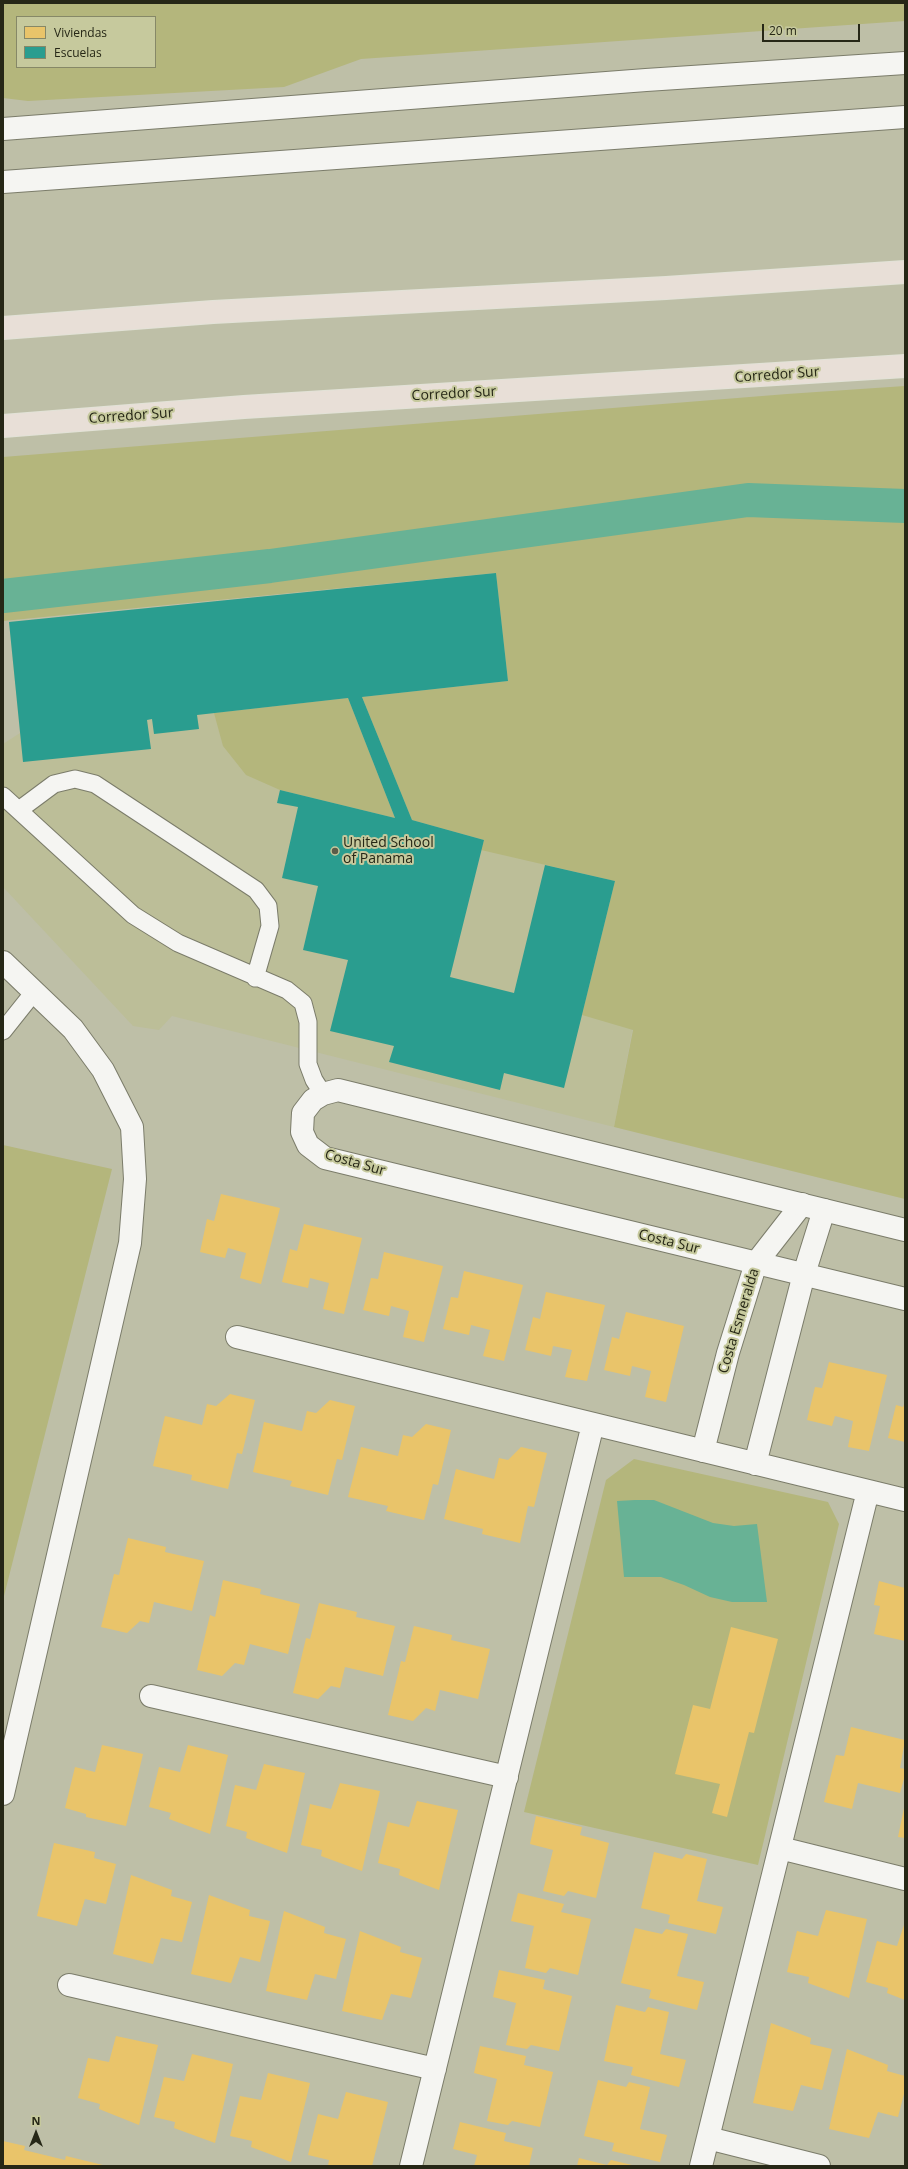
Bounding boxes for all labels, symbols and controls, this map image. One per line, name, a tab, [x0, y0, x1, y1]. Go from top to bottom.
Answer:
legend	[16, 16, 156, 68]
scale bar	[764, 16, 862, 42]
text: 20 m	[769, 22, 797, 39]
text: Viviendas	[54, 24, 107, 41]
text: Escuelas	[54, 44, 102, 61]
street label: Corredor Sur	[734, 364, 820, 386]
street label: Corredor Sur	[411, 383, 497, 405]
street label: Corredor Sur	[88, 405, 174, 427]
place label: United School of Panama	[343, 835, 434, 868]
marker: United School of Panama	[330, 846, 340, 856]
street label: Costa Sur	[323, 1146, 387, 1180]
street label: Costa Sur	[637, 1226, 701, 1258]
street label: Costa Esmeralda	[715, 1266, 763, 1376]
north arrow	[16, 2113, 56, 2153]
text: N	[32, 2113, 40, 2128]

